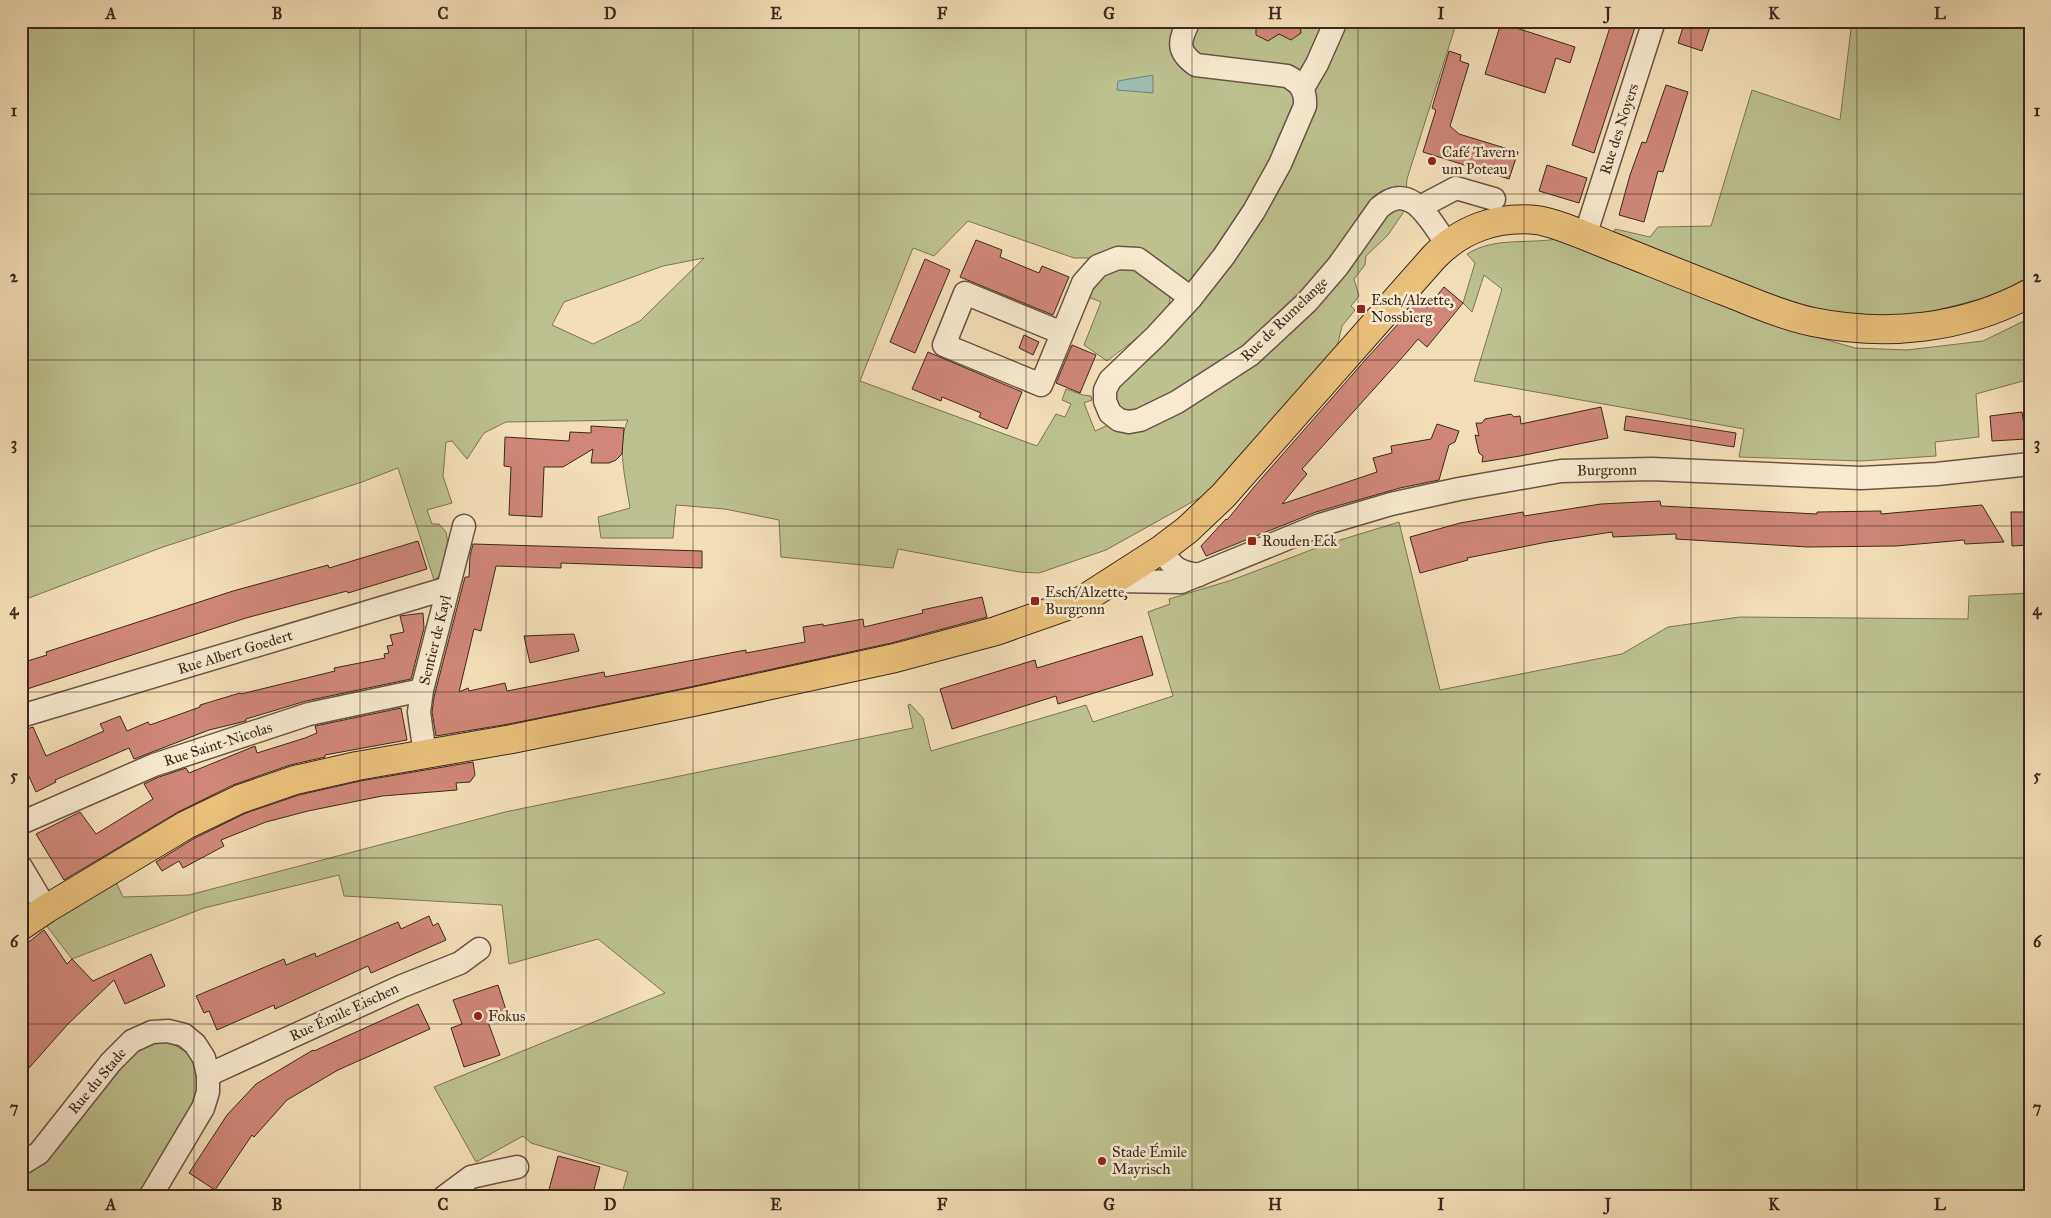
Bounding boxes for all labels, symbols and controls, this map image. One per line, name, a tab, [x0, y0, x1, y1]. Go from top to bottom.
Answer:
text: A	[105, 4, 117, 23]
text: B	[272, 4, 282, 23]
text: C	[438, 4, 449, 23]
text: D	[604, 4, 617, 23]
text: E	[770, 4, 782, 23]
text: F	[937, 4, 948, 23]
text: G	[1103, 4, 1115, 23]
text: H	[1268, 4, 1282, 23]
text: I	[1438, 4, 1445, 23]
text: J	[1603, 4, 1612, 24]
text: K	[1768, 4, 1780, 23]
text: L	[1934, 4, 1946, 23]
street label: Rue des Noyers	[1596, 81, 1642, 177]
text: 1	[11, 101, 18, 120]
text: 1	[2034, 101, 2041, 120]
place label: Café Tavern um Poteau	[1442, 143, 1516, 178]
marker: Café Tavern um Poteau	[1426, 155, 1438, 167]
text: 2	[10, 267, 19, 286]
text: 2	[2033, 267, 2042, 286]
street label: Rue de Rumelange	[1237, 273, 1331, 365]
place label: Esch/Alzette, Nossbierg	[1371, 291, 1454, 326]
marker: Esch/Alzette, Nossbierg	[1355, 303, 1367, 315]
text: 3	[11, 434, 17, 454]
text: 3	[2034, 434, 2040, 454]
street label: Burgronn	[1577, 460, 1637, 480]
place label: Rouden Eck	[1262, 532, 1337, 550]
marker: Rouden Eck	[1246, 535, 1258, 547]
place label: Esch/Alzette, Burgronn	[1045, 583, 1128, 618]
street label: Sentier de Kayl	[415, 592, 455, 687]
marker: Esch/Alzette, Burgronn	[1029, 595, 1041, 607]
text: 4	[10, 600, 20, 620]
text: 4	[2033, 600, 2043, 620]
street label: Rue Albert Goedert	[175, 626, 295, 678]
street label: Rue Saint-Nicolas	[161, 718, 275, 770]
text: 5	[10, 766, 18, 785]
text: 5	[2033, 766, 2041, 785]
text: 6	[10, 932, 19, 951]
text: 6	[2033, 932, 2042, 951]
street label: Rue Émile Eischen	[286, 978, 401, 1045]
place label: Fokus	[488, 1007, 525, 1025]
marker: Fokus	[472, 1010, 484, 1022]
street label: Rue du Stade	[64, 1044, 130, 1118]
text: 7	[10, 1098, 19, 1117]
text: 7	[2033, 1098, 2042, 1117]
place label: Stade Émile Mayrisch	[1112, 1142, 1187, 1178]
marker: Stade Émile Mayrisch	[1096, 1155, 1108, 1167]
text: A	[105, 1195, 117, 1214]
text: B	[272, 1195, 282, 1214]
text: C	[438, 1195, 449, 1214]
text: D	[604, 1195, 617, 1214]
text: E	[770, 1195, 782, 1214]
text: F	[937, 1195, 948, 1214]
text: G	[1103, 1195, 1115, 1214]
text: H	[1268, 1195, 1282, 1214]
text: I	[1438, 1195, 1445, 1214]
text: J	[1603, 1195, 1612, 1215]
text: K	[1768, 1195, 1780, 1214]
text: L	[1934, 1195, 1946, 1214]

